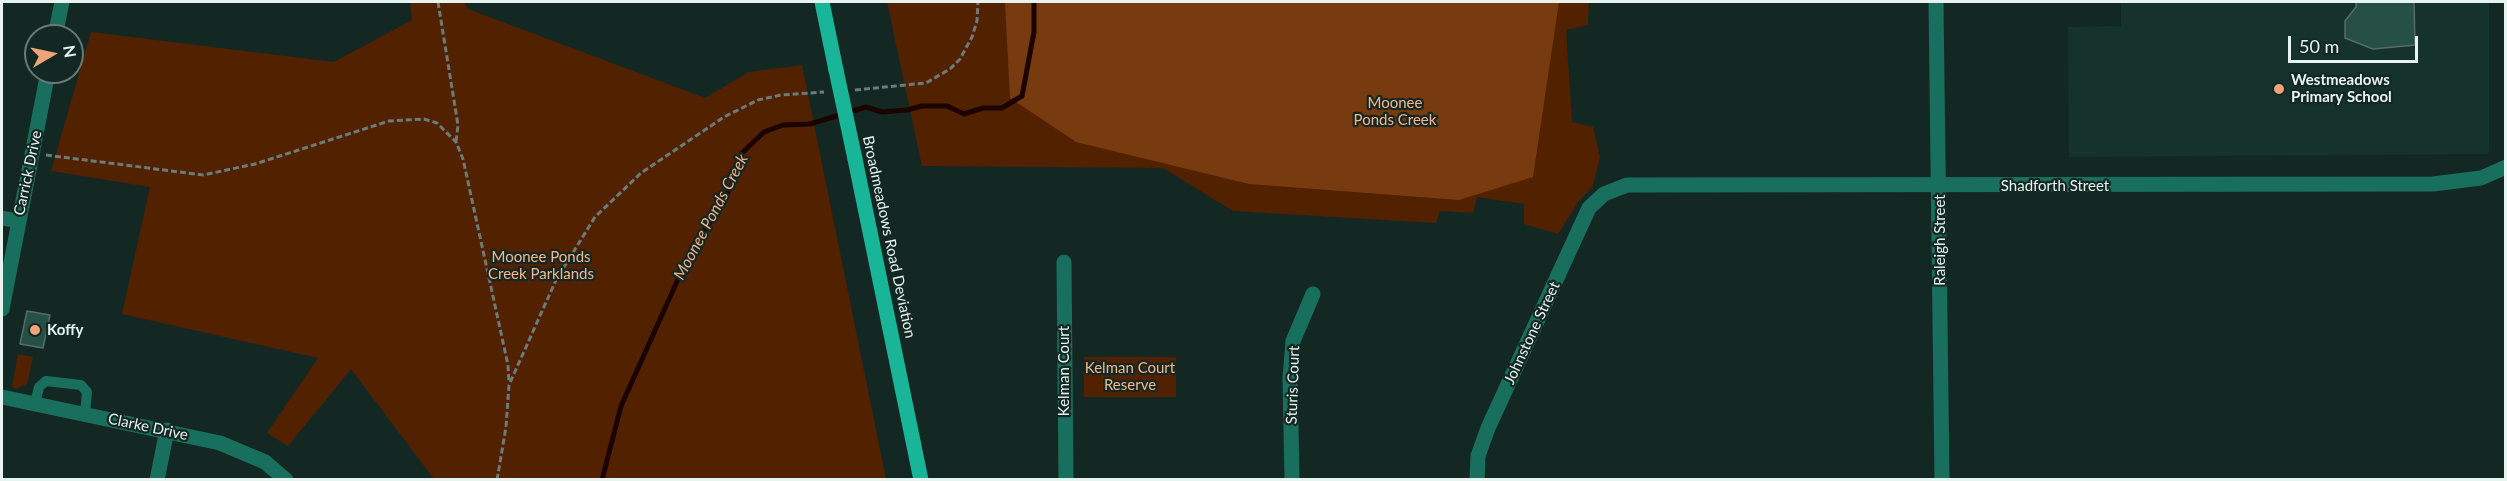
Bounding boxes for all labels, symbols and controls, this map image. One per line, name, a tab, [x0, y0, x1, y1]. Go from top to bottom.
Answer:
north arrow	[24, 24, 84, 84]
scale bar	[2291, 24, 2422, 62]
text: 50 m	[2299, 35, 2339, 57]
text: N	[60, 44, 81, 59]
place label: Westmeadows Primary School	[2291, 71, 2392, 106]
marker: Westmeadows Primary School	[2272, 82, 2286, 96]
park label: Moonee Ponds Creek	[1354, 94, 1436, 129]
street label: Carrick Drive	[10, 129, 46, 217]
street label: Broadmeadows Road Deviation	[859, 134, 919, 340]
water label: Moonee Ponds Creek	[670, 151, 752, 283]
street label: Shadforth Street	[2001, 177, 2109, 195]
street label: Raleigh Street	[1931, 194, 1949, 286]
park label: Moonee Ponds Creek Parklands	[488, 248, 594, 283]
street label: Johnstone Street	[1500, 279, 1564, 387]
place label: Koffy	[47, 321, 83, 339]
marker: Koffy	[28, 323, 42, 337]
street label: Kelman Court	[1055, 326, 1073, 416]
street label: Sturis Court	[1283, 345, 1303, 425]
park label: Kelman Court Reserve	[1085, 359, 1175, 394]
street label: Clarke Drive	[106, 410, 190, 444]

